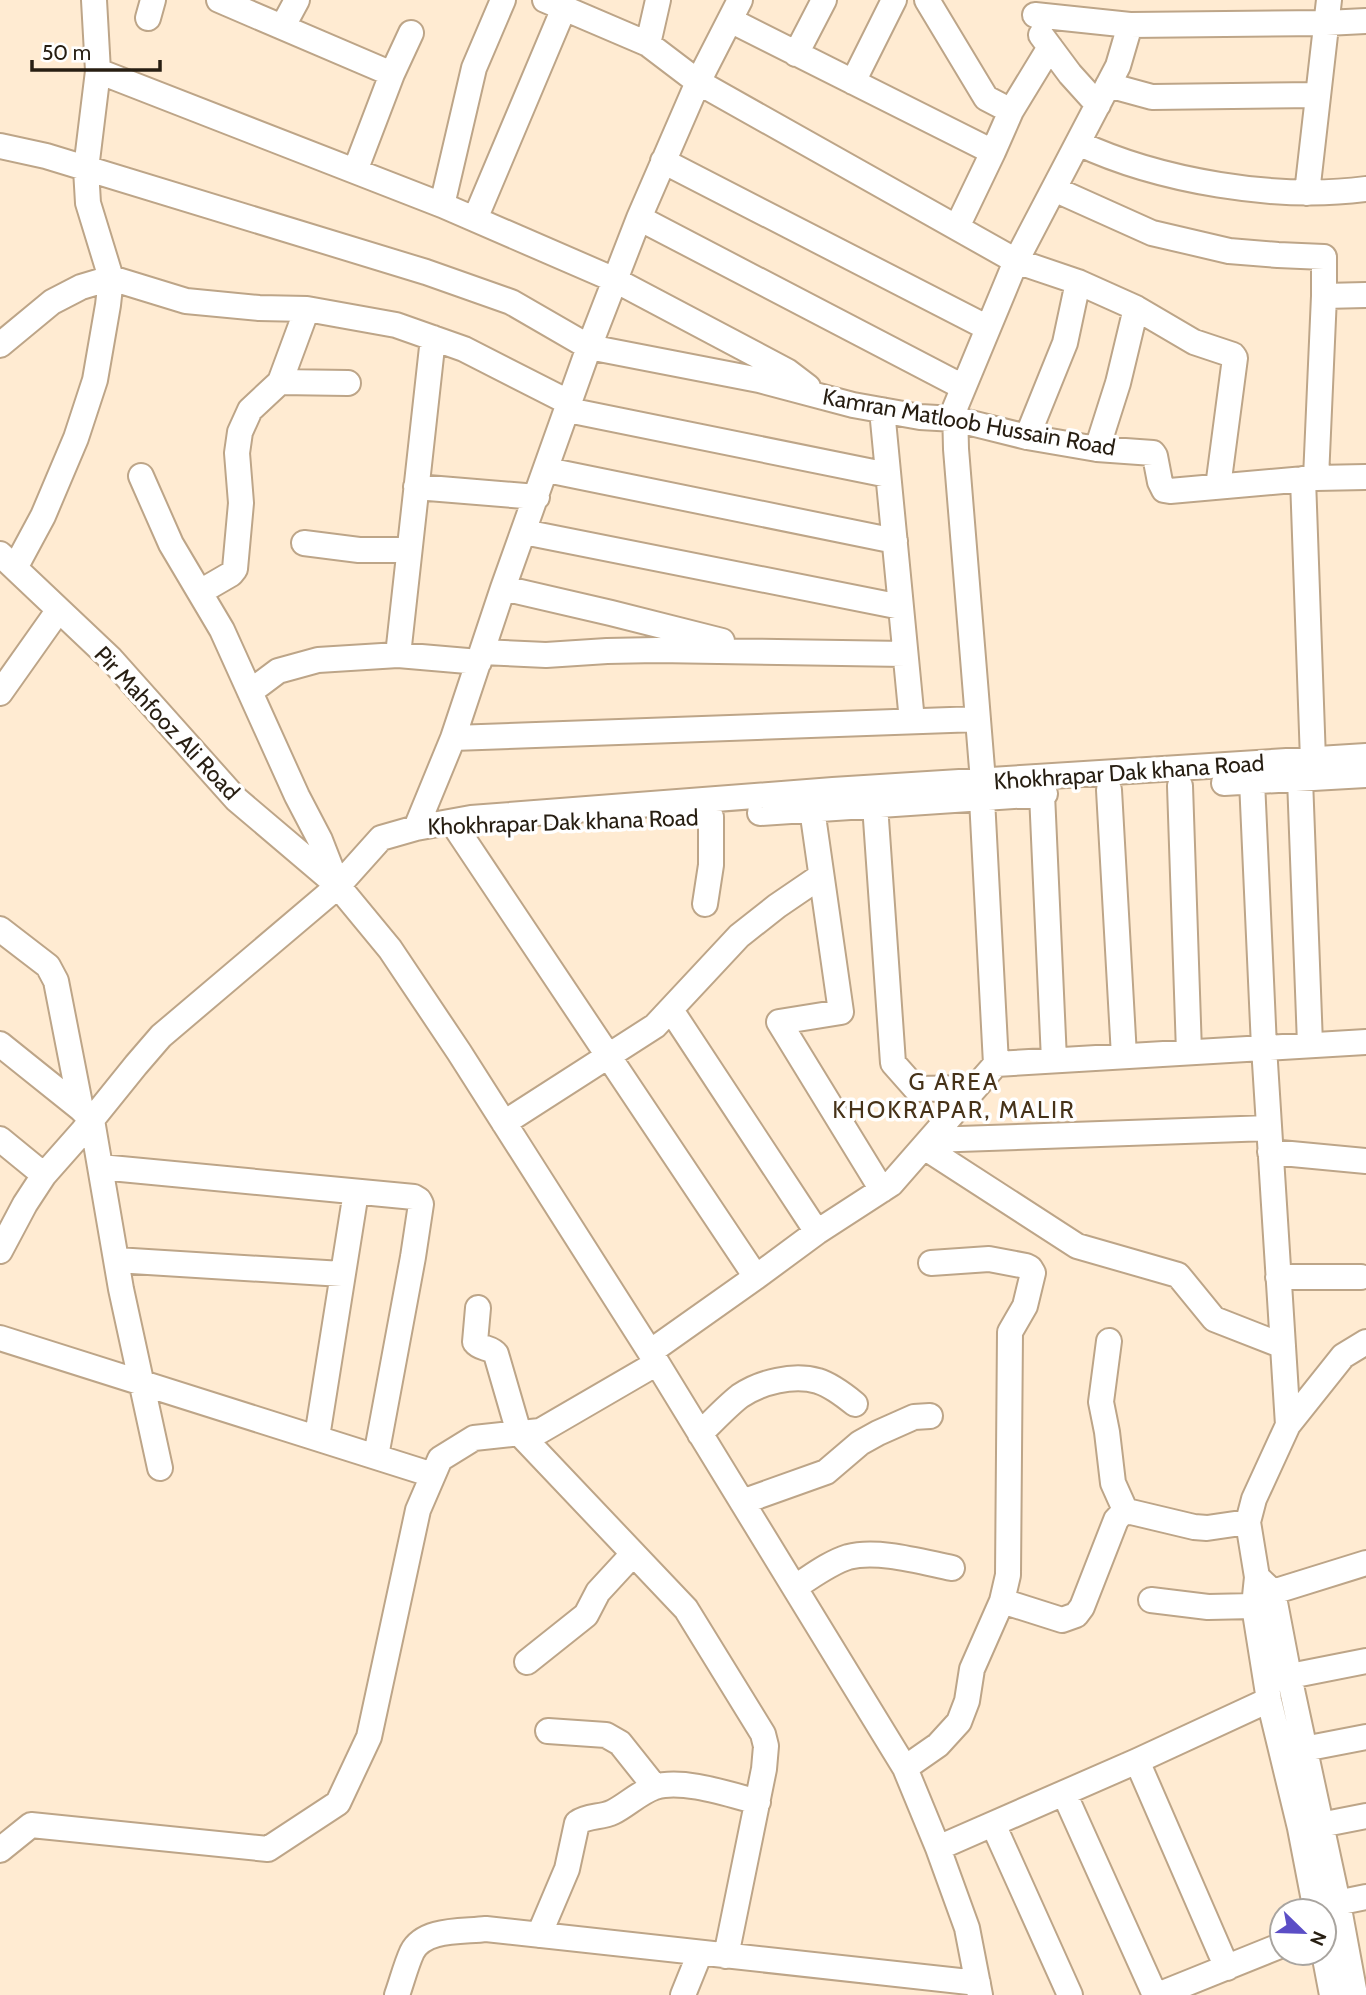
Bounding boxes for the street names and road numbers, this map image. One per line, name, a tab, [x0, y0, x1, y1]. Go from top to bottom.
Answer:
street label: Kamran Matloob Hussain Road	[820, 382, 1118, 462]
street label: Pir Mahfooz Ali Road	[89, 640, 245, 806]
street label: Khokhrapar Dak khana Road	[993, 749, 1265, 795]
street label: Khokhrapar Dak khana Road	[427, 803, 699, 841]

